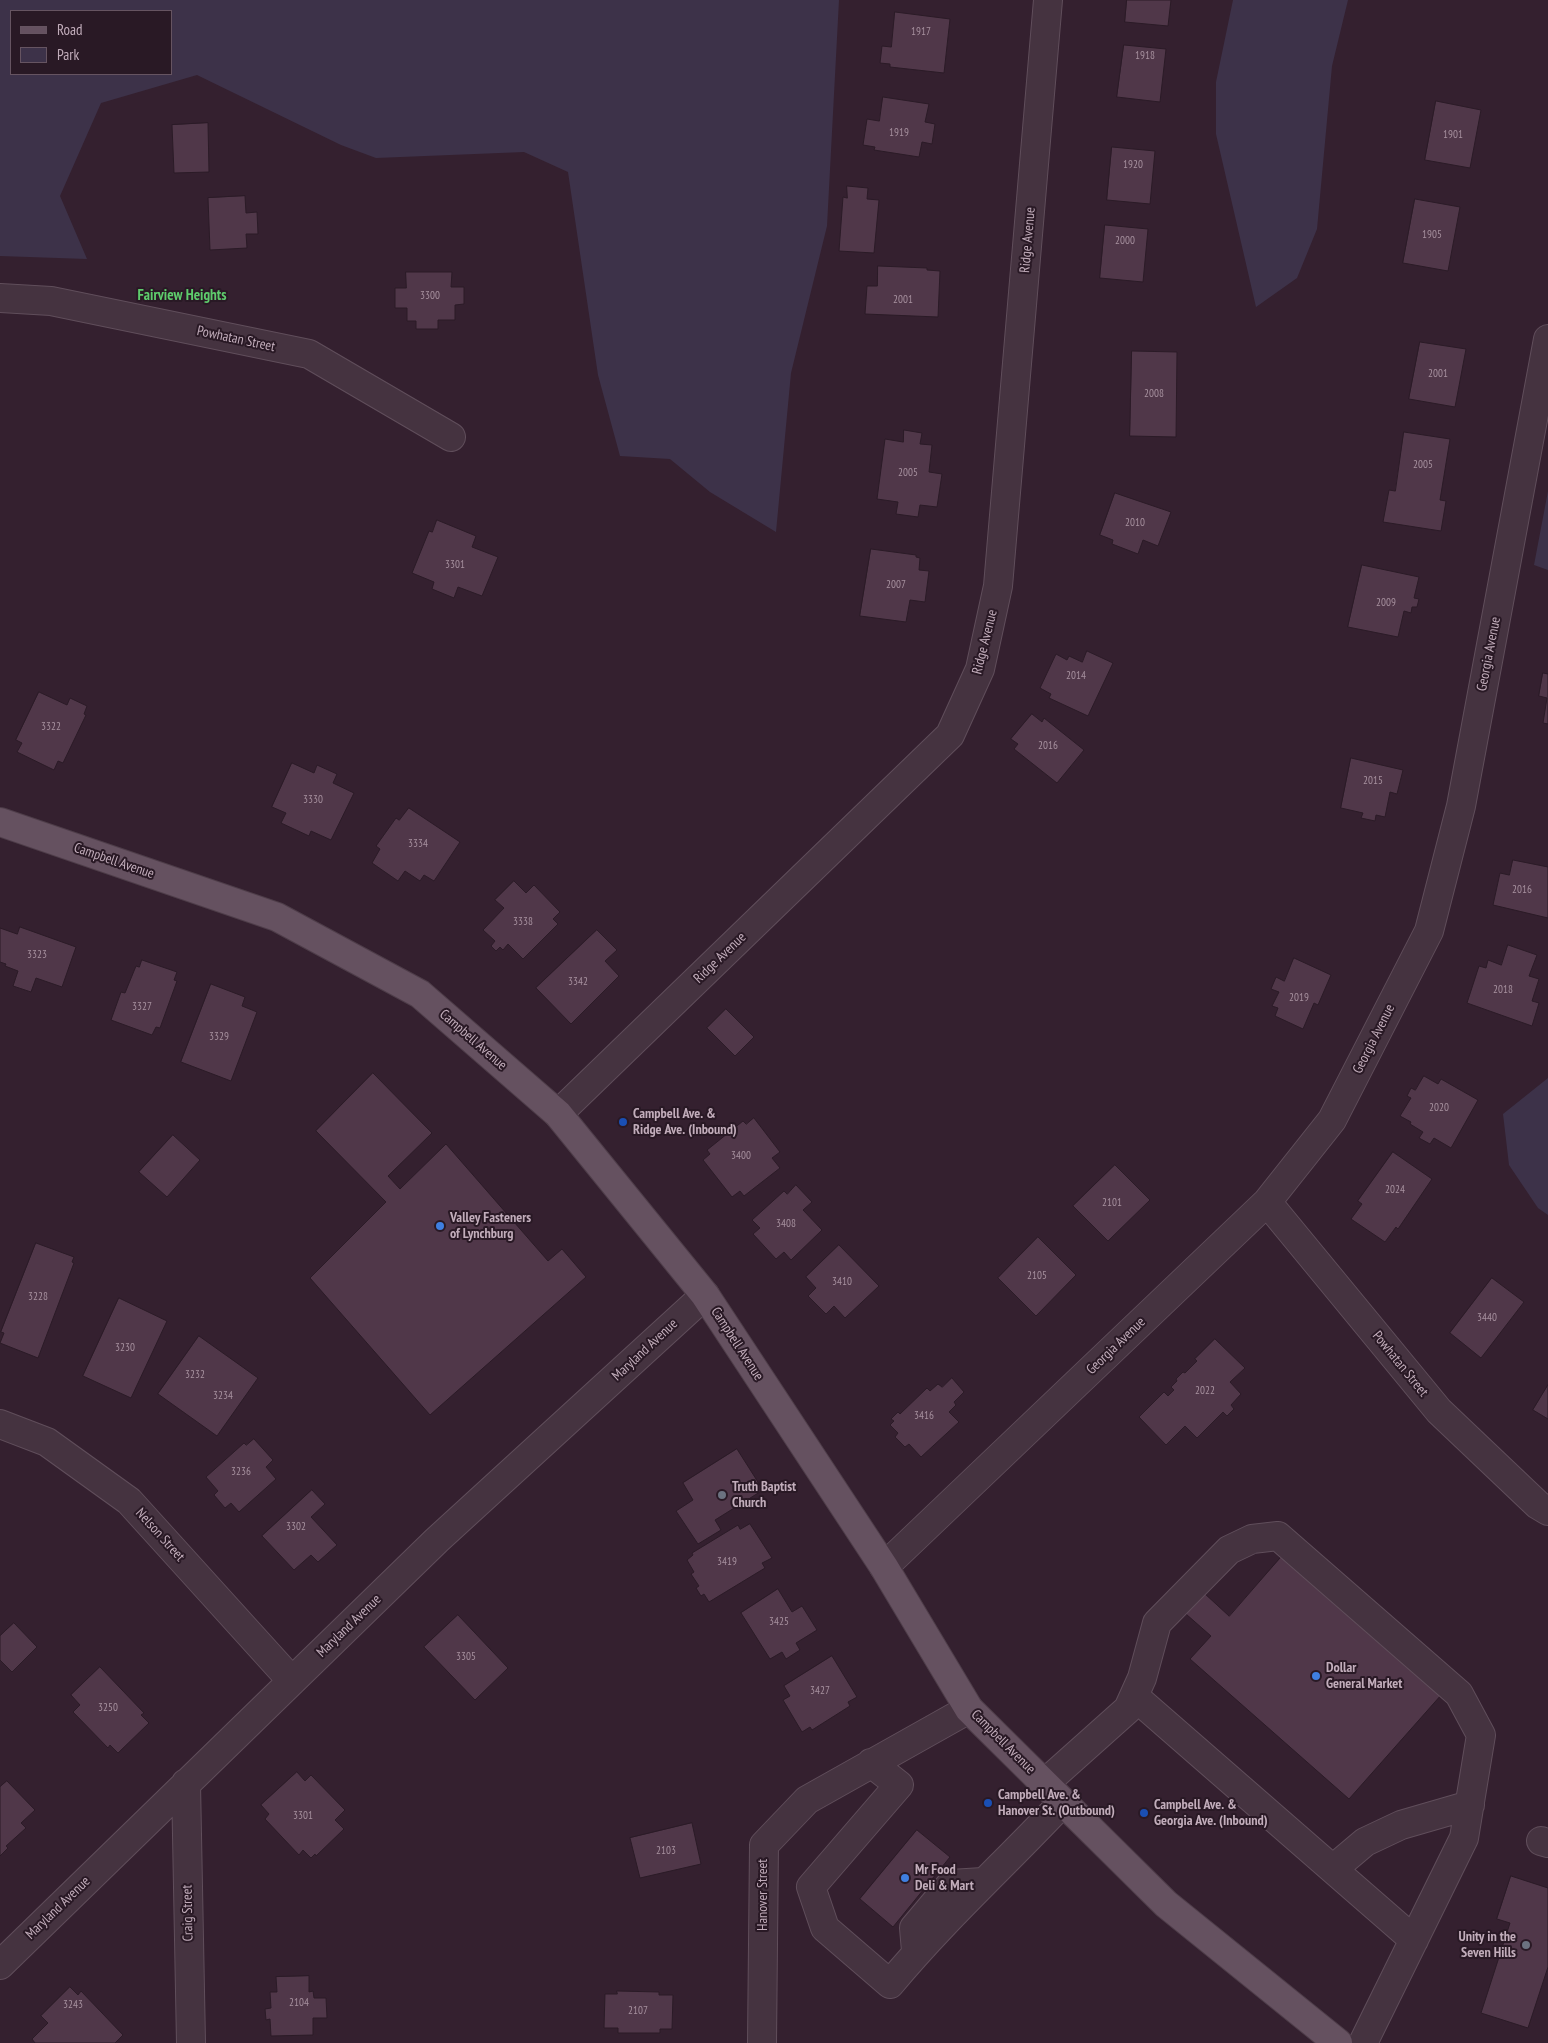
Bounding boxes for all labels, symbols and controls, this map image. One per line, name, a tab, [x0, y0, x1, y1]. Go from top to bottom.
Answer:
legend	[10, 10, 172, 75]
text: Road	[57, 20, 83, 39]
house number: 1917	[911, 25, 931, 39]
text: Park	[57, 45, 79, 64]
house number: 1918	[1135, 49, 1155, 63]
house number: 1919	[889, 126, 909, 140]
house number: 1901	[1443, 128, 1463, 142]
house number: 1920	[1123, 158, 1143, 172]
street label: Ridge Avenue	[1017, 206, 1039, 274]
house number: 1905	[1422, 228, 1442, 242]
house number: 2000	[1115, 234, 1135, 248]
district label: Fairview Heights	[138, 287, 226, 305]
house number: 3300	[420, 289, 440, 303]
house number: 2001	[893, 293, 913, 307]
street label: Powhatan Street	[195, 323, 277, 355]
house number: 2001	[1428, 367, 1448, 381]
house number: 2008	[1144, 387, 1164, 401]
house number: 2005	[1413, 458, 1433, 472]
house number: 2005	[898, 466, 918, 480]
house number: 2010	[1125, 516, 1145, 530]
house number: 3301	[445, 558, 465, 572]
house number: 2007	[886, 578, 906, 592]
house number: 2009	[1376, 596, 1396, 610]
street label: Ridge Avenue	[969, 608, 1001, 676]
street label: Georgia Avenue	[1474, 615, 1504, 693]
house number: 2014	[1066, 669, 1086, 683]
house number: 3322	[41, 720, 61, 734]
house number: 2016	[1038, 739, 1058, 753]
house number: 2015	[1363, 774, 1383, 788]
house number: 3330	[303, 793, 323, 807]
house number: 3334	[408, 837, 428, 851]
street label: Campbell Avenue	[72, 839, 156, 883]
house number: 2016	[1512, 883, 1532, 897]
house number: 3338	[513, 915, 533, 929]
street label: Ridge Avenue	[690, 929, 750, 987]
house number: 3323	[27, 948, 47, 962]
house number: 3342	[568, 975, 588, 989]
house number: 2018	[1493, 983, 1513, 997]
house number: 2019	[1289, 991, 1309, 1005]
house number: 3327	[132, 1000, 152, 1014]
street label: Georgia Avenue	[1349, 1002, 1399, 1076]
street label: Campbell Avenue	[436, 1006, 510, 1074]
house number: 3329	[209, 1030, 229, 1044]
house number: 2020	[1429, 1101, 1449, 1115]
place label: Campbell Ave. & Ridge Ave. (Inbound)	[633, 1106, 737, 1138]
marker: Campbell Ave. & Ridge Ave. (Inbound)	[617, 1116, 629, 1128]
house number: 3400	[731, 1149, 751, 1163]
house number: 2024	[1385, 1183, 1405, 1197]
house number: 2101	[1102, 1196, 1122, 1210]
place label: Valley Fasteners of Lynchburg	[450, 1210, 531, 1242]
house number: 3408	[776, 1217, 796, 1231]
marker: Valley Fasteners of Lynchburg	[434, 1220, 446, 1232]
house number: 2105	[1027, 1269, 1047, 1283]
house number: 3410	[832, 1275, 852, 1289]
house number: 3228	[28, 1290, 48, 1304]
street label: Campbell Avenue	[707, 1304, 767, 1384]
house number: 3440	[1477, 1311, 1497, 1325]
street label: Georgia Avenue	[1083, 1314, 1149, 1378]
street label: Maryland Avenue	[609, 1316, 681, 1384]
street label: Powhatan Street	[1368, 1328, 1432, 1400]
house number: 3230	[115, 1341, 135, 1355]
house number: 3232	[185, 1368, 205, 1382]
house number: 2022	[1195, 1384, 1215, 1398]
house number: 3234	[213, 1389, 233, 1403]
house number: 3416	[914, 1409, 934, 1423]
house number: 3236	[231, 1465, 251, 1479]
place label: Truth Baptist Church	[732, 1479, 796, 1511]
marker: Truth Baptist Church	[716, 1489, 728, 1501]
street label: Nelson Street	[132, 1505, 188, 1565]
house number: 3302	[286, 1520, 306, 1534]
house number: 3419	[717, 1555, 737, 1569]
street label: Maryland Avenue	[313, 1591, 385, 1661]
house number: 3425	[769, 1615, 789, 1629]
house number: 3305	[456, 1650, 476, 1664]
place label: Dollar General Market	[1326, 1660, 1402, 1692]
marker: Dollar General Market	[1310, 1670, 1322, 1682]
house number: 3427	[810, 1684, 830, 1698]
house number: 3250	[98, 1701, 118, 1715]
street label: Campbell Avenue	[967, 1706, 1039, 1778]
place label: Campbell Ave. & Hanover St. (Outbound)	[998, 1787, 1115, 1820]
marker: Campbell Ave. & Hanover St. (Outbound)	[982, 1797, 994, 1809]
place label: Campbell Ave. & Georgia Ave. (Inbound)	[1154, 1797, 1268, 1830]
marker: Campbell Ave. & Georgia Ave. (Inbound)	[1138, 1807, 1150, 1819]
house number: 3301	[293, 1809, 313, 1823]
house number: 2103	[656, 1844, 676, 1858]
street label: Hanover Street	[755, 1859, 771, 1931]
place label: Mr Food Deli & Mart	[915, 1862, 974, 1894]
marker: Mr Food Deli & Mart	[899, 1872, 911, 1884]
street label: Maryland Avenue	[22, 1873, 94, 1943]
street label: Craig Street	[179, 1885, 197, 1941]
place label: Unity in the Seven Hills	[1458, 1929, 1516, 1961]
marker: Unity in the Seven Hills	[1520, 1939, 1532, 1951]
house number: 2104	[289, 1996, 309, 2010]
house number: 3243	[63, 1998, 83, 2012]
house number: 2107	[628, 2004, 648, 2018]

